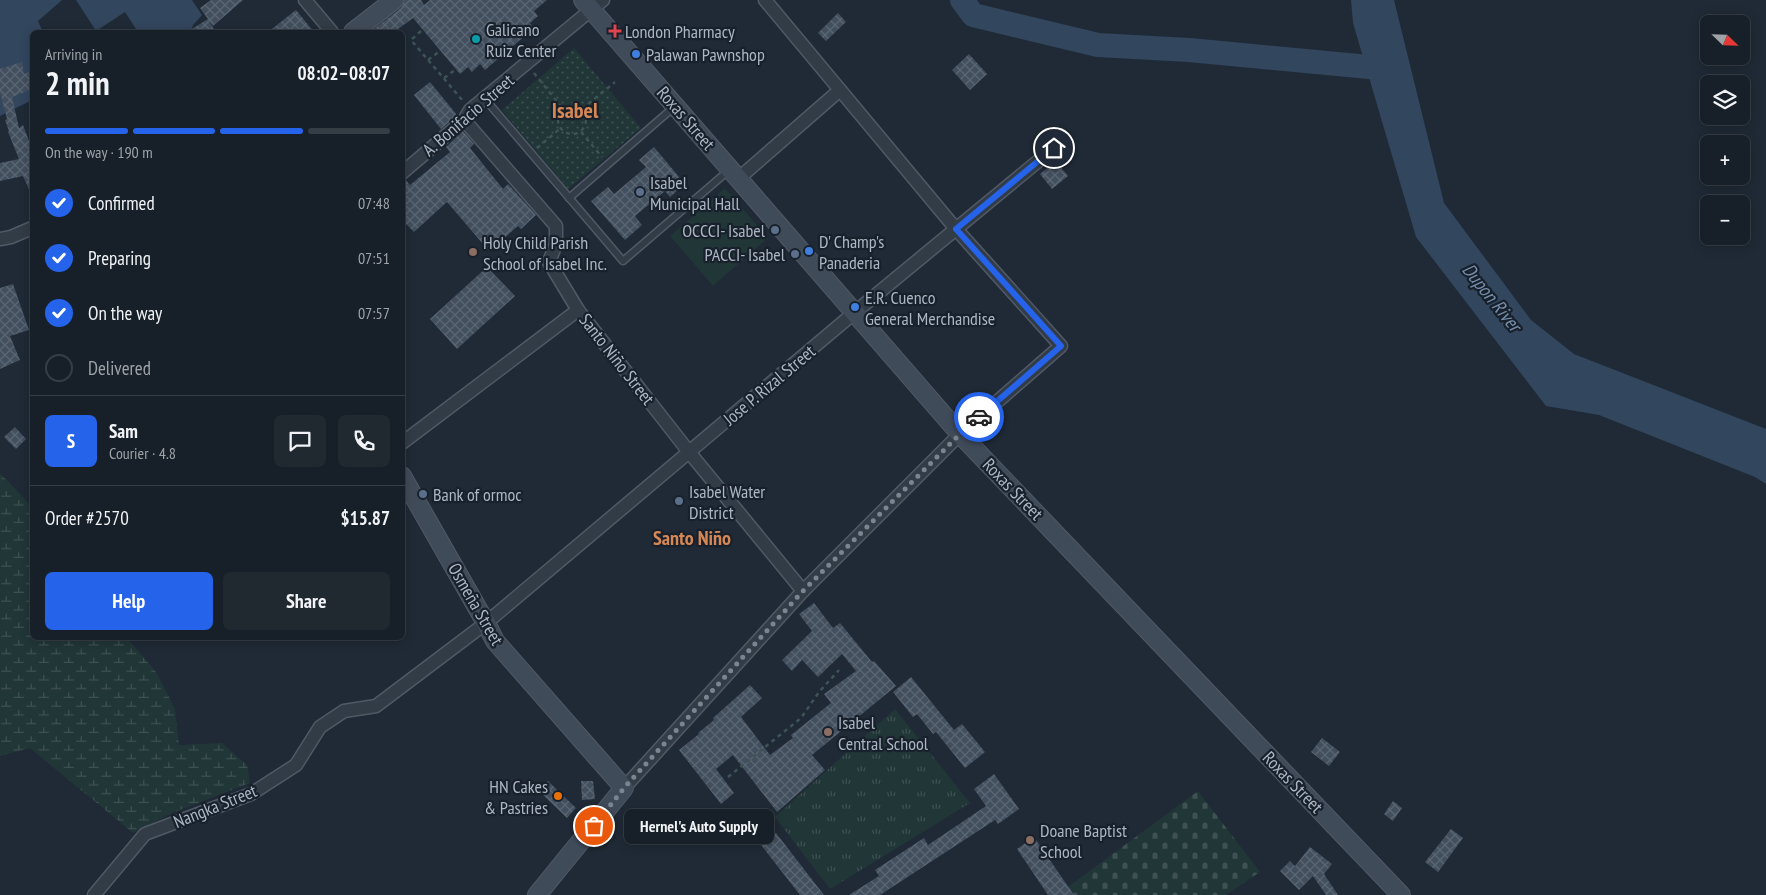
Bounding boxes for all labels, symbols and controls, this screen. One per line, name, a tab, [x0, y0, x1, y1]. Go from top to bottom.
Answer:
north arrow	[1700, 15, 1750, 65]
map controls	[1700, 15, 1750, 245]
place label: Galicano Ruiz Center	[486, 18, 557, 62]
place label: London Pharmacy	[625, 20, 735, 43]
marker: London Pharmacy	[609, 25, 621, 37]
marker: Galicano Ruiz Center	[470, 33, 482, 45]
place label: Palawan Pawnshop	[646, 43, 765, 66]
text: Arriving in	[45, 44, 102, 64]
marker: Palawan Pawnshop	[630, 48, 642, 60]
text: 08:02–08:07	[297, 61, 390, 85]
text: 2 min	[45, 62, 110, 104]
street label: A. Bonifacio Street	[418, 69, 519, 161]
button: layers	[1700, 75, 1750, 125]
street label: Roxas Street	[652, 81, 720, 155]
district label: Isabel	[552, 96, 599, 124]
pin	[1033, 127, 1075, 169]
icon: home	[1040, 134, 1068, 162]
button: +	[1700, 135, 1750, 185]
text: On the way · 190 m	[45, 142, 153, 162]
place label: Isabel Municipal Hall	[650, 171, 740, 215]
marker: Isabel Municipal Hall	[634, 186, 646, 198]
icon: check	[45, 189, 73, 217]
text: Confirmed	[88, 191, 155, 215]
text: 07:48	[358, 193, 390, 213]
button: −	[1700, 195, 1750, 245]
place label: OCCCI- Isabel	[682, 219, 766, 242]
marker: OCCCI- Isabel	[769, 224, 781, 236]
place label: D' Champ's Panaderia	[819, 230, 884, 274]
place label: Holy Child Parish School of Isabel Inc.	[483, 231, 607, 275]
place label: PACCI- Isabel	[705, 243, 786, 266]
icon: check	[45, 244, 73, 272]
marker: D' Champ's Panaderia	[803, 245, 815, 257]
text: Preparing	[88, 246, 151, 270]
marker: Holy Child Parish School of Isabel Inc.	[467, 246, 479, 258]
text: 07:51	[358, 248, 390, 268]
marker: PACCI- Isabel	[789, 248, 801, 260]
water label: Dupon River	[1457, 258, 1528, 338]
place label: E.R. Cuenco General Merchandise	[865, 286, 995, 330]
icon: check	[45, 299, 73, 327]
text: On the way	[88, 301, 162, 325]
marker: E.R. Cuenco General Merchandise	[849, 301, 861, 313]
text: 07:57	[358, 303, 390, 323]
street label: Santo Niño Street	[574, 309, 660, 409]
street label: Jose P. Rizal Street	[718, 340, 820, 431]
text: Delivered	[88, 356, 151, 380]
courier	[954, 392, 1004, 442]
icon: car	[965, 403, 993, 431]
button: chat	[274, 415, 326, 467]
button: phone	[338, 415, 390, 467]
text: Sam	[109, 419, 138, 443]
text: S	[67, 429, 75, 453]
text: Courier · 4.8	[109, 443, 176, 463]
street label: Roxas Street	[978, 453, 1048, 525]
place label: Isabel Water District	[689, 480, 765, 524]
place label: Bank of ormoc	[433, 483, 522, 506]
marker: Bank of ormoc	[417, 488, 429, 500]
marker: Isabel Water District	[673, 495, 685, 507]
text: Order #2570	[45, 506, 129, 530]
text: $15.87	[341, 506, 390, 530]
district label: Santo Niño	[653, 525, 731, 551]
street label: Osmeña Street	[443, 559, 509, 649]
button: Help	[45, 572, 213, 630]
button: Share	[223, 572, 390, 630]
place label: Isabel Central School	[838, 711, 929, 755]
marker: Isabel Central School	[822, 726, 834, 738]
street label: Roxas Street	[1258, 746, 1328, 818]
place label: HN Cakes & Pastries	[484, 775, 548, 819]
street label: Nangka Street	[170, 779, 260, 833]
marker: HN Cakes & Pastries	[552, 790, 564, 802]
pin	[573, 805, 615, 847]
callout: Hernel's Auto Supply	[624, 808, 774, 844]
icon: bag	[580, 812, 608, 840]
text: Hernel's Auto Supply	[640, 816, 758, 836]
place label: Doane Baptist School	[1040, 819, 1127, 863]
marker: Doane Baptist School	[1024, 834, 1036, 846]

